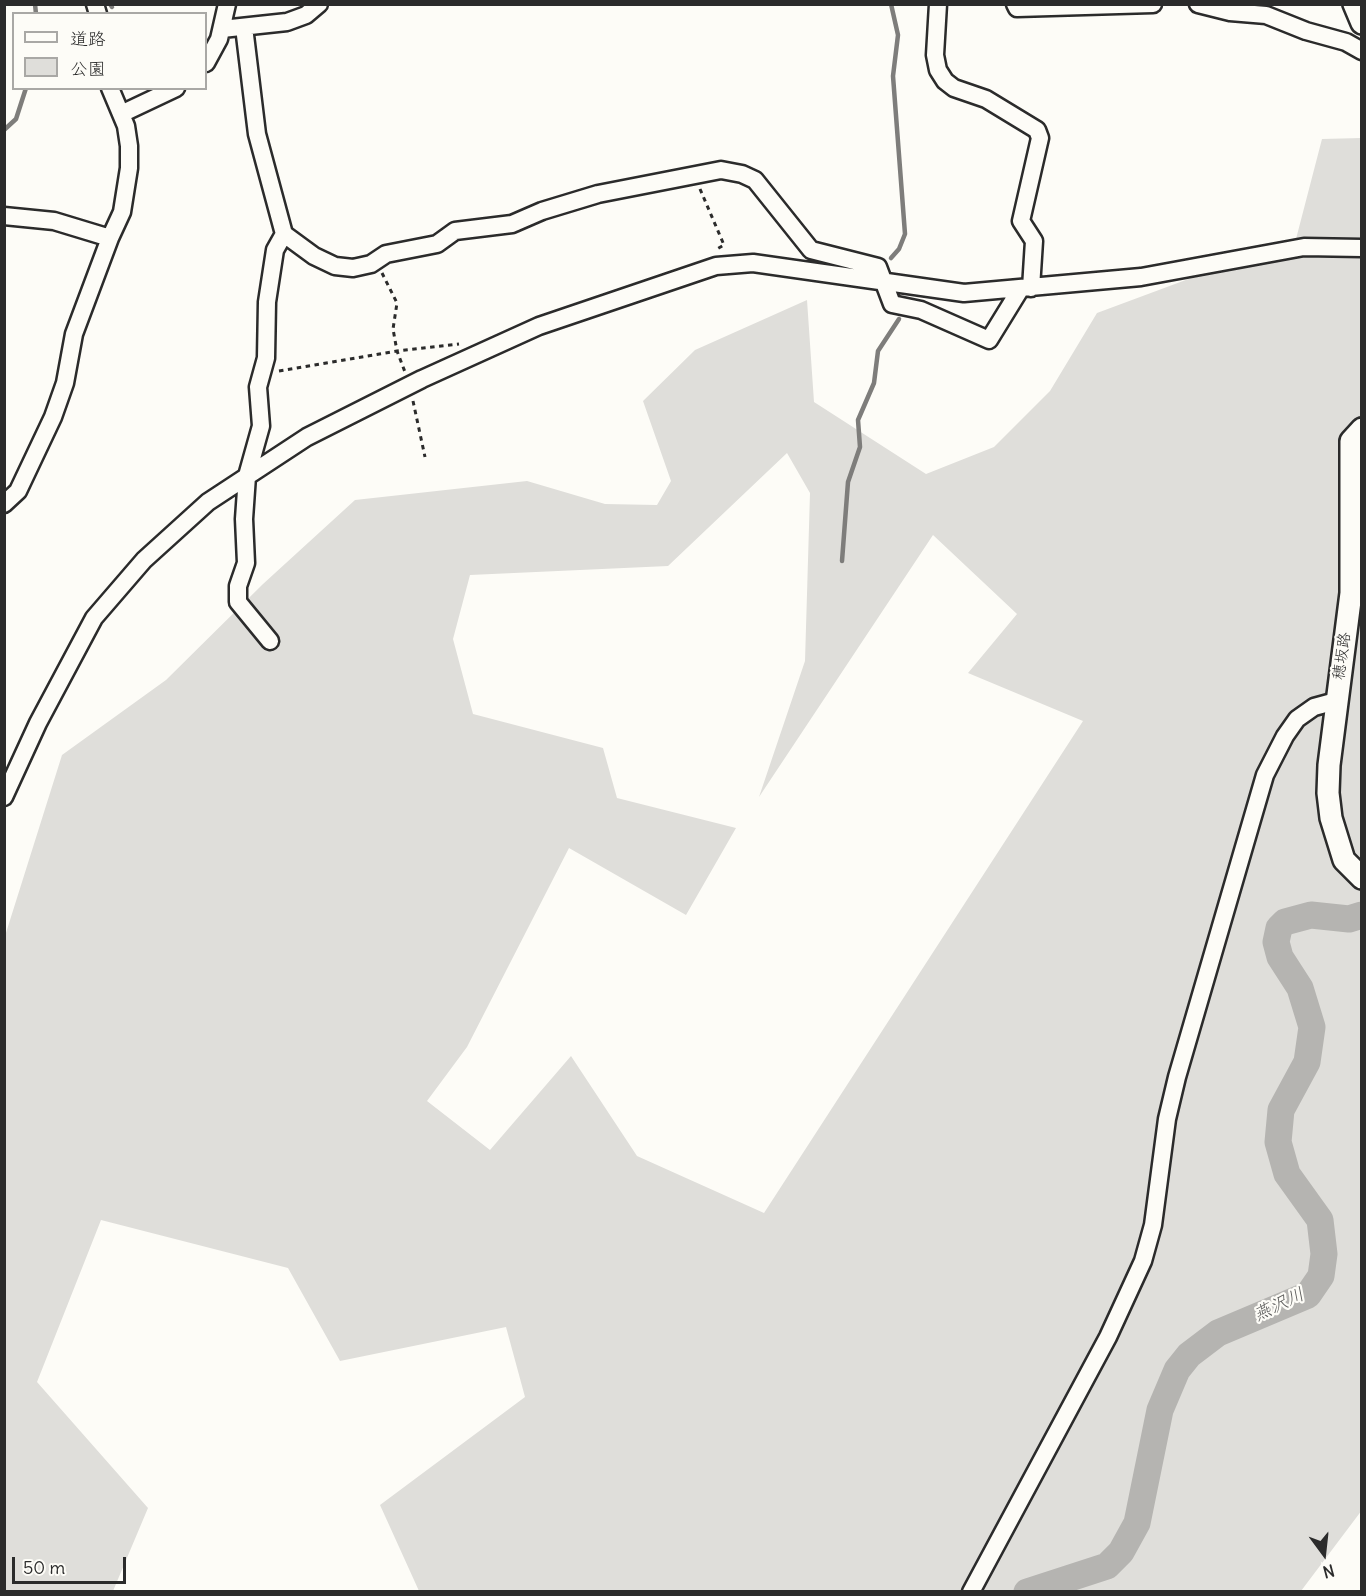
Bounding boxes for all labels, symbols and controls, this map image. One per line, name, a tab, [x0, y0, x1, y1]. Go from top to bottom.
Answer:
legend	[12, 12, 207, 90]
text: 道路	[70, 27, 106, 50]
text: 公園	[70, 57, 106, 80]
street label: 穂坂路	[1329, 631, 1355, 681]
water label: 燕沢川	[1250, 1284, 1308, 1326]
north arrow	[1294, 1524, 1354, 1584]
scale bar	[15, 1545, 129, 1583]
text: 50 m	[23, 1556, 65, 1579]
text: N	[1321, 1560, 1337, 1582]

